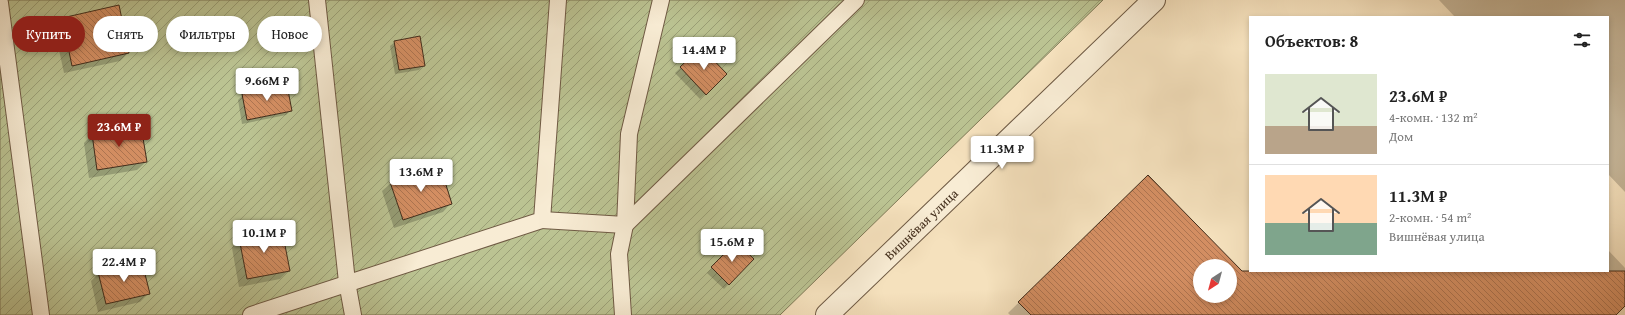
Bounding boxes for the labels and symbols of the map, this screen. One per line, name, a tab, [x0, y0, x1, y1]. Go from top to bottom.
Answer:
pin: 14.4M ₽	[667, 37, 741, 71]
pin: 9.66M ₽	[230, 68, 304, 102]
pin: 23.6M ₽	[82, 114, 156, 148]
pin: 11.3M ₽	[965, 136, 1039, 170]
pin: 13.6M ₽	[384, 159, 458, 193]
street label: Вишнёвая улица	[880, 184, 963, 264]
pin: 10.1M ₽	[227, 220, 301, 254]
pin: 15.6M ₽	[695, 229, 769, 263]
pin: 22.4M ₽	[87, 249, 161, 283]
north arrow	[1193, 259, 1237, 303]

